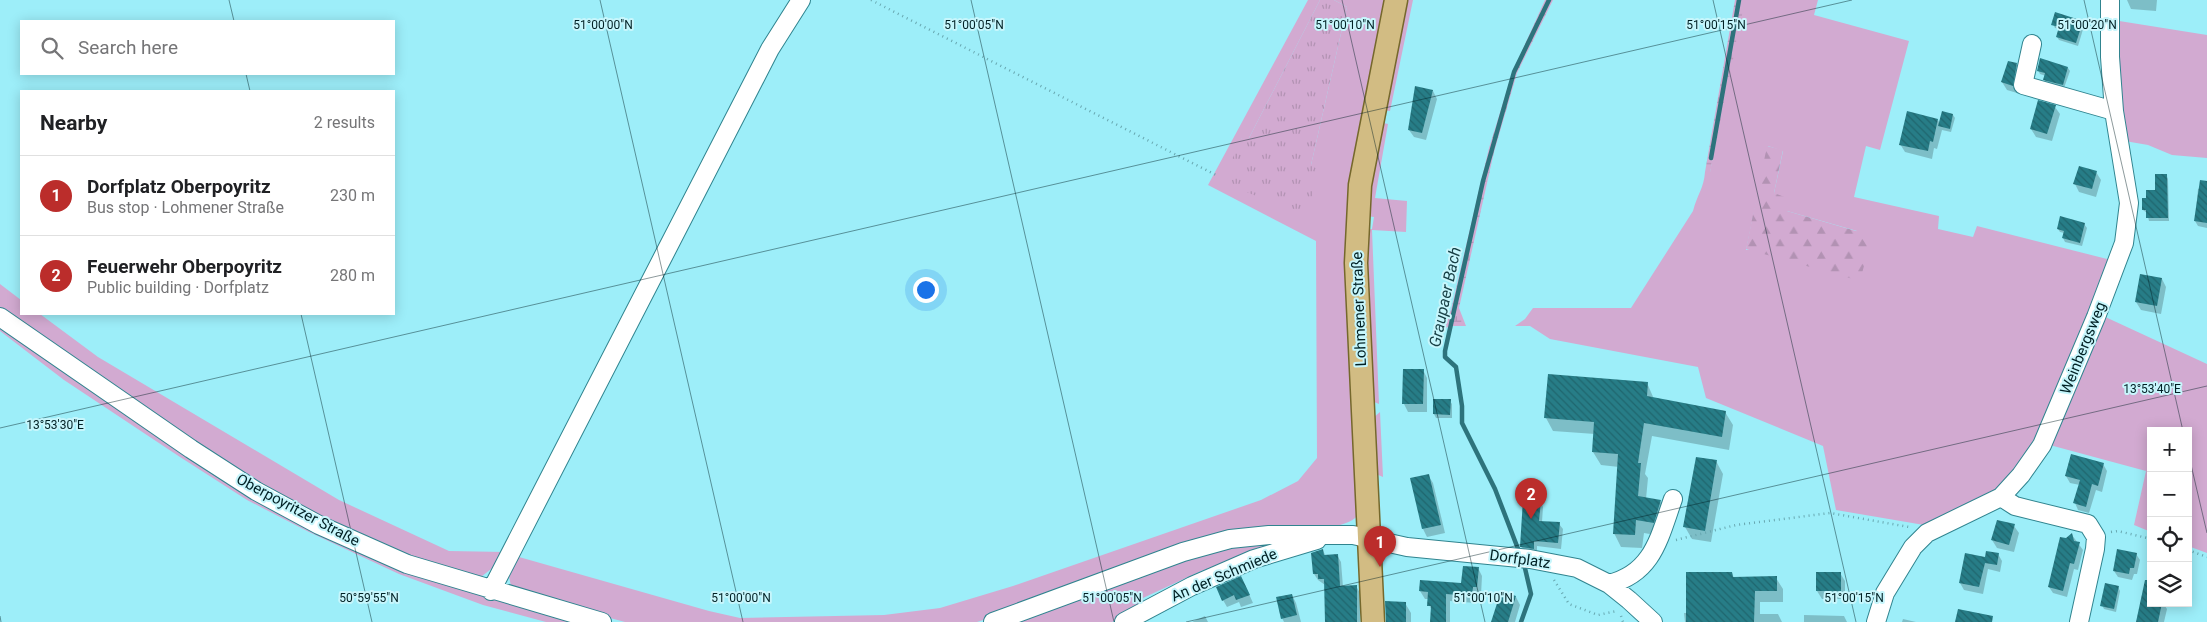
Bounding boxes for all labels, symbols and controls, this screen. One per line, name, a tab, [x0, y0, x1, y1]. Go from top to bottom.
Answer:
text: 51°00'00"N	[573, 18, 633, 32]
text: 51°00'05"N	[944, 18, 1004, 32]
text: 51°00'10"N	[1315, 18, 1375, 32]
text: 51°00'15"N	[1686, 18, 1746, 32]
text: 51°00'20"N	[2057, 18, 2117, 32]
search box	[20, 20, 395, 75]
icon: search	[38, 34, 66, 62]
text: Search here	[78, 36, 178, 59]
text: Nearby	[40, 111, 107, 135]
text: 2 results	[314, 113, 375, 132]
text: Dorfplatz Oberpoyritz	[87, 175, 271, 198]
text: 1	[51, 186, 61, 205]
text: 230 m	[330, 186, 375, 205]
text: Bus stop · Lohmener Straße	[87, 198, 284, 217]
water label: Graupaer Bach	[1425, 245, 1465, 349]
street label: Lohmener Straße	[1348, 251, 1370, 367]
text: Feuerwehr Oberpoyritz	[87, 255, 282, 278]
text: 2	[51, 266, 61, 285]
text: 280 m	[330, 266, 375, 285]
your location	[913, 277, 939, 303]
text: Public building · Dorfplatz	[87, 278, 269, 297]
street label: Weinbergsweg	[2056, 299, 2110, 397]
text: 13°53'40"E	[2123, 382, 2181, 396]
text: 13°53'30"E	[26, 418, 84, 432]
map controls	[2147, 427, 2192, 607]
button: +	[2147, 427, 2192, 472]
street label: Oberpoyritzer Straße	[233, 470, 363, 550]
button: −	[2147, 472, 2192, 517]
pin: 2	[1515, 478, 1547, 519]
button: locate	[2147, 517, 2192, 562]
pin: 1	[1364, 526, 1396, 567]
street label: An der Schmiede	[1168, 545, 1280, 605]
street label: Dorfplatz	[1488, 546, 1552, 572]
button: layers	[2147, 562, 2192, 607]
text: 50°59'55"N	[339, 591, 399, 605]
text: 51°00'00"N	[711, 591, 771, 605]
text: 51°00'05"N	[1082, 591, 1142, 605]
text: 51°00'10"N	[1453, 591, 1513, 605]
text: 51°00'15"N	[1824, 591, 1884, 605]

